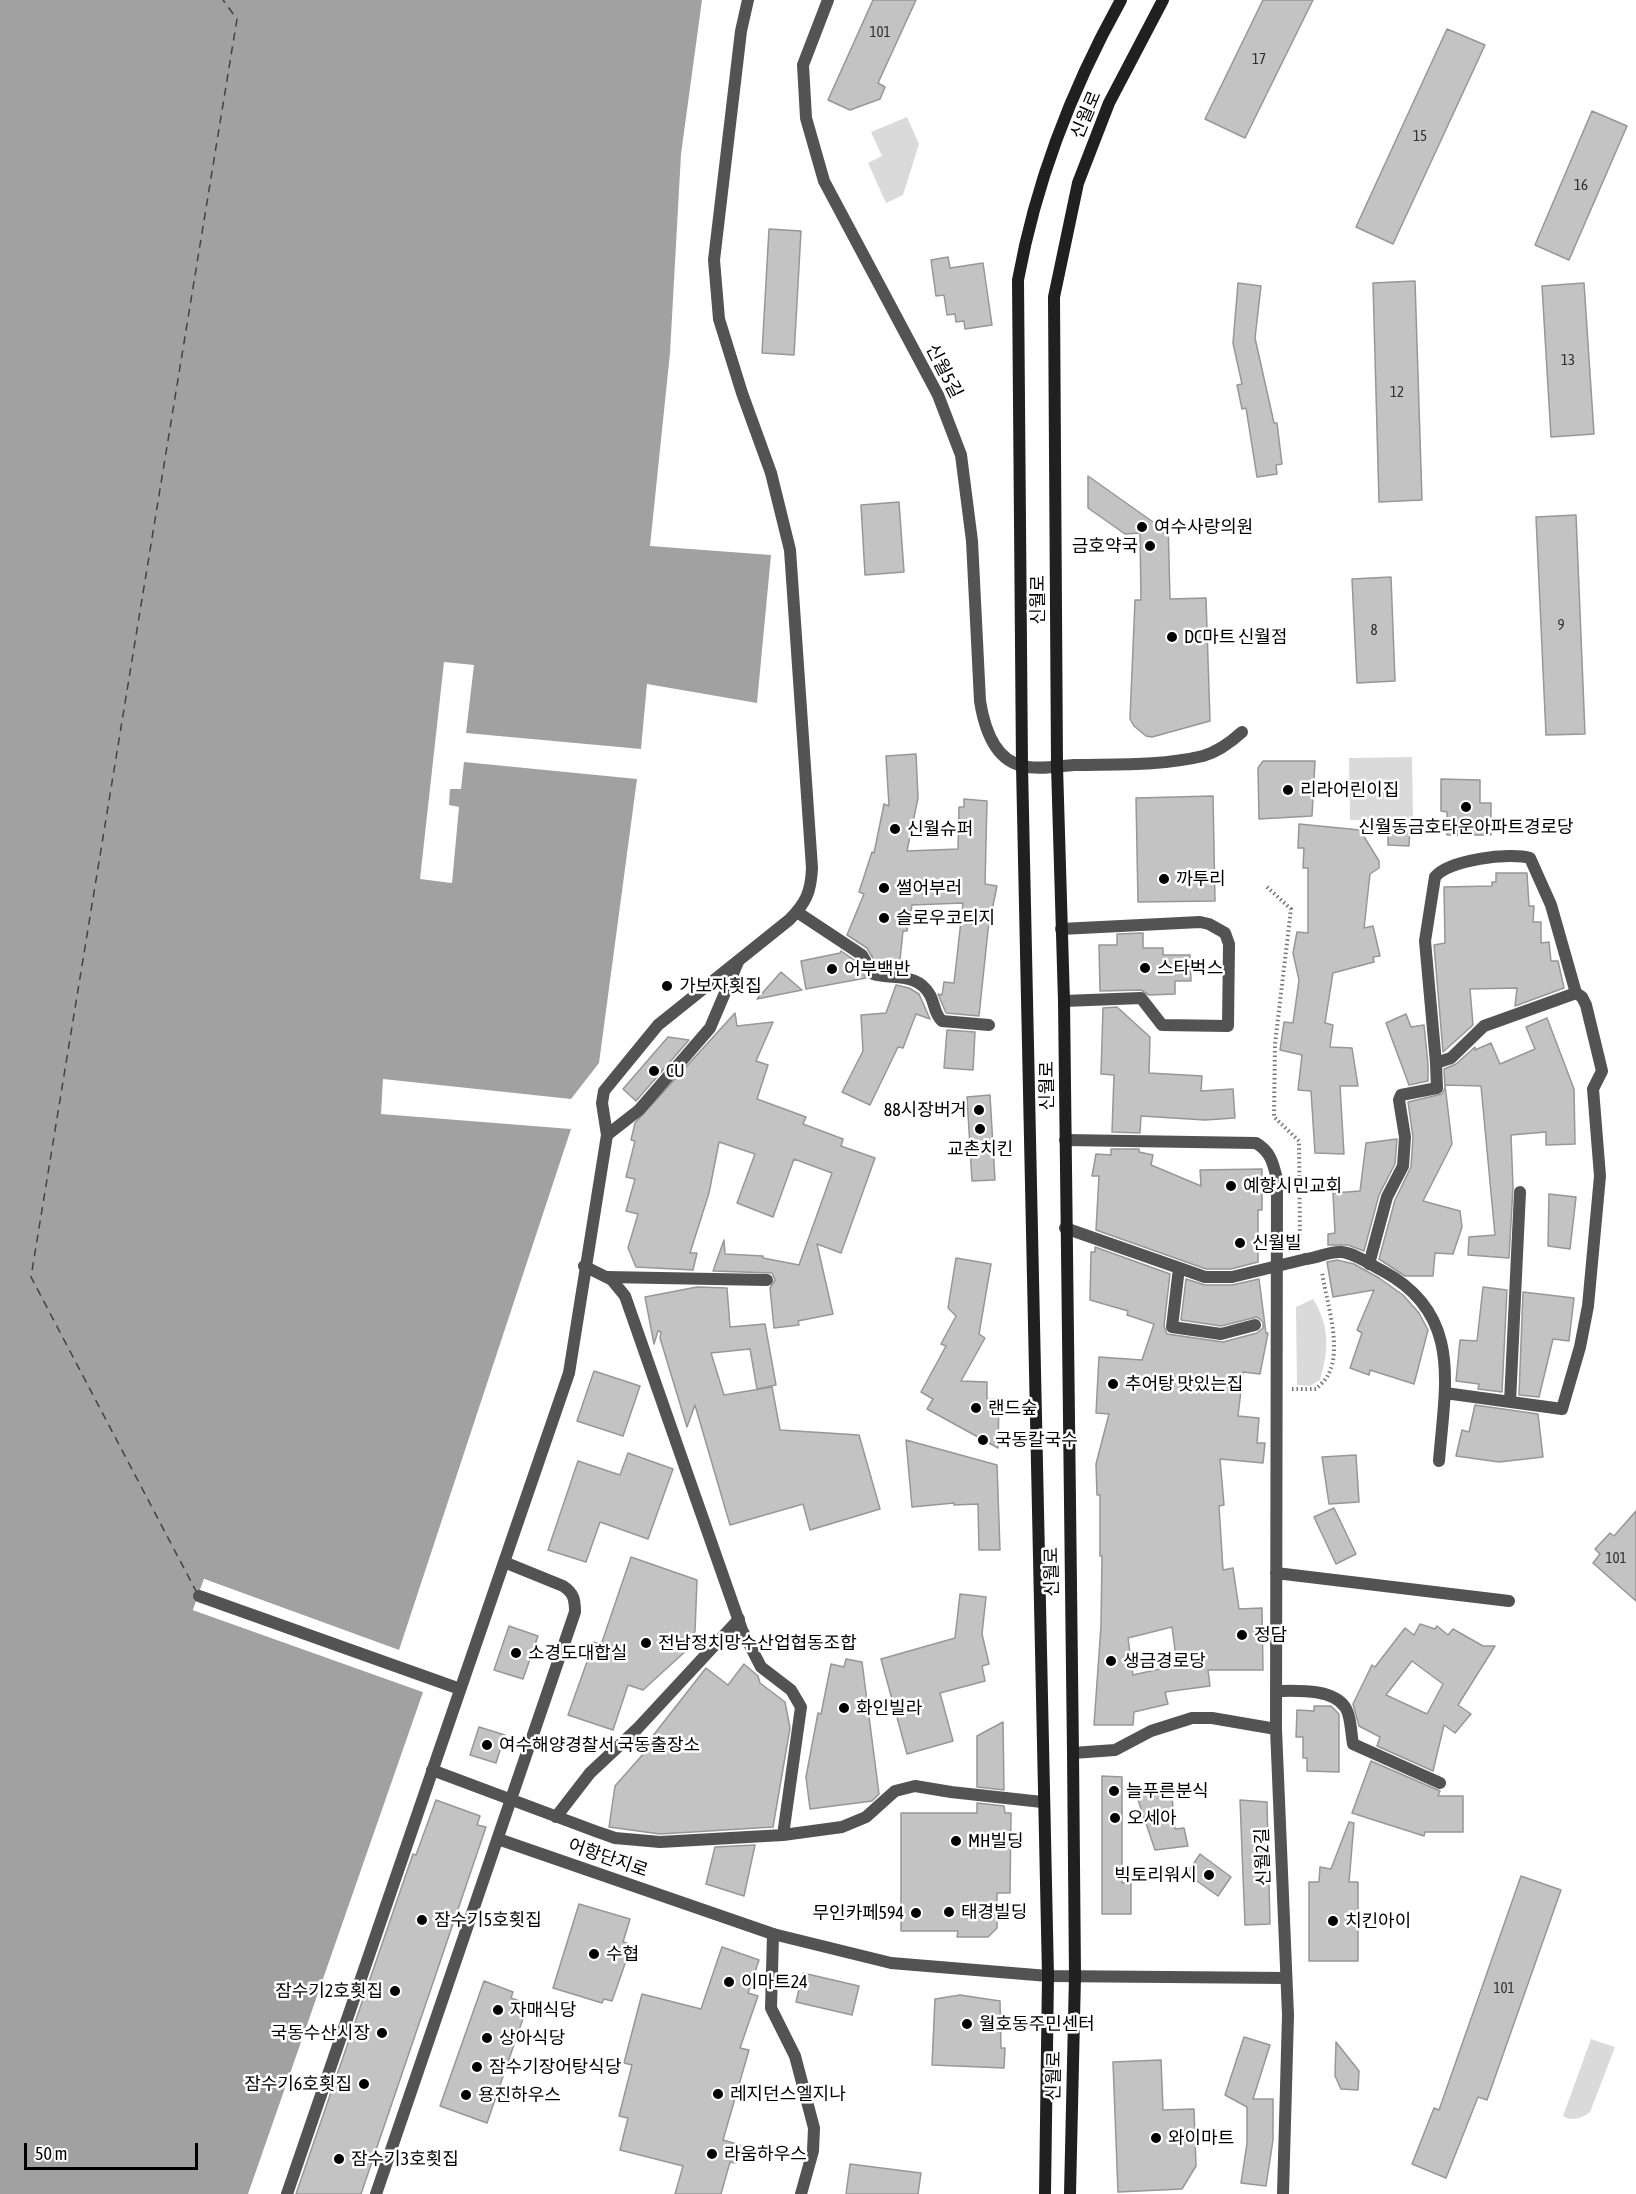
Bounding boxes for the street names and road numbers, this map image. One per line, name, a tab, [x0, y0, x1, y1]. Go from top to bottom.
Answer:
street label: 신월로	[1066, 88, 1106, 142]
street label: 신월5길	[921, 340, 967, 402]
street label: 신월로	[1027, 575, 1049, 625]
street label: 신월로	[1036, 1061, 1058, 1111]
street label: 신월로	[1041, 1547, 1063, 1597]
street label: 신월2길	[1251, 1828, 1275, 1886]
street label: 어항단지로	[565, 1834, 651, 1882]
street label: 신월로	[1043, 2051, 1065, 2101]

